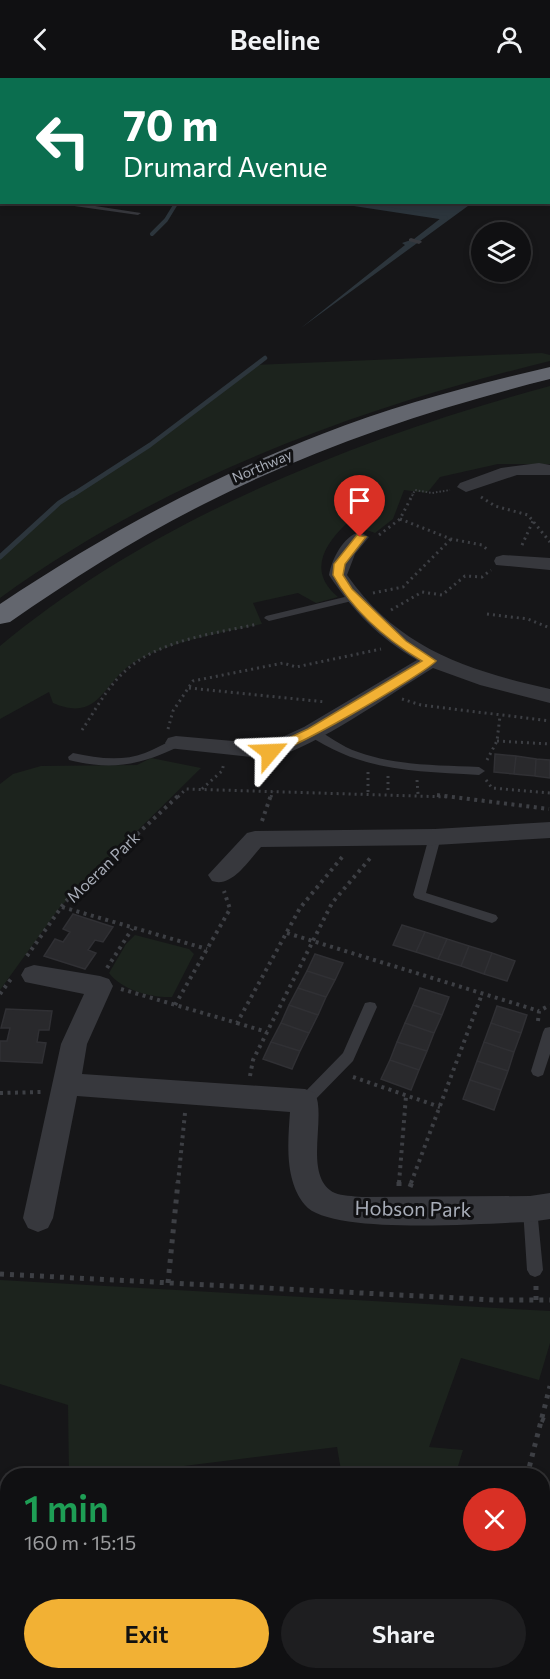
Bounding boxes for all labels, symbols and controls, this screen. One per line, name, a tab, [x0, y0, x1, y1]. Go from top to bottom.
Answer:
icon: back	[24, 23, 57, 56]
text: Beeline	[230, 23, 320, 56]
icon: person	[493, 23, 526, 56]
text: 70 m	[123, 98, 218, 150]
icon: left	[24, 102, 102, 180]
text: Drumard Avenue	[123, 150, 328, 183]
map controls	[471, 222, 531, 282]
button: layers	[471, 222, 531, 282]
street label: Northway	[229, 445, 294, 486]
pin	[334, 475, 385, 537]
icon: arrive	[343, 484, 376, 517]
position arrow	[238, 720, 302, 784]
street label: Moeran Park	[62, 827, 143, 906]
street label: Hobson Park	[354, 1195, 472, 1221]
text: 1 min	[24, 1485, 109, 1529]
button: close	[463, 1488, 526, 1551]
text: 160 m · 15:15	[24, 1530, 136, 1554]
button: Exit	[24, 1599, 269, 1668]
button: Share	[281, 1599, 526, 1668]

